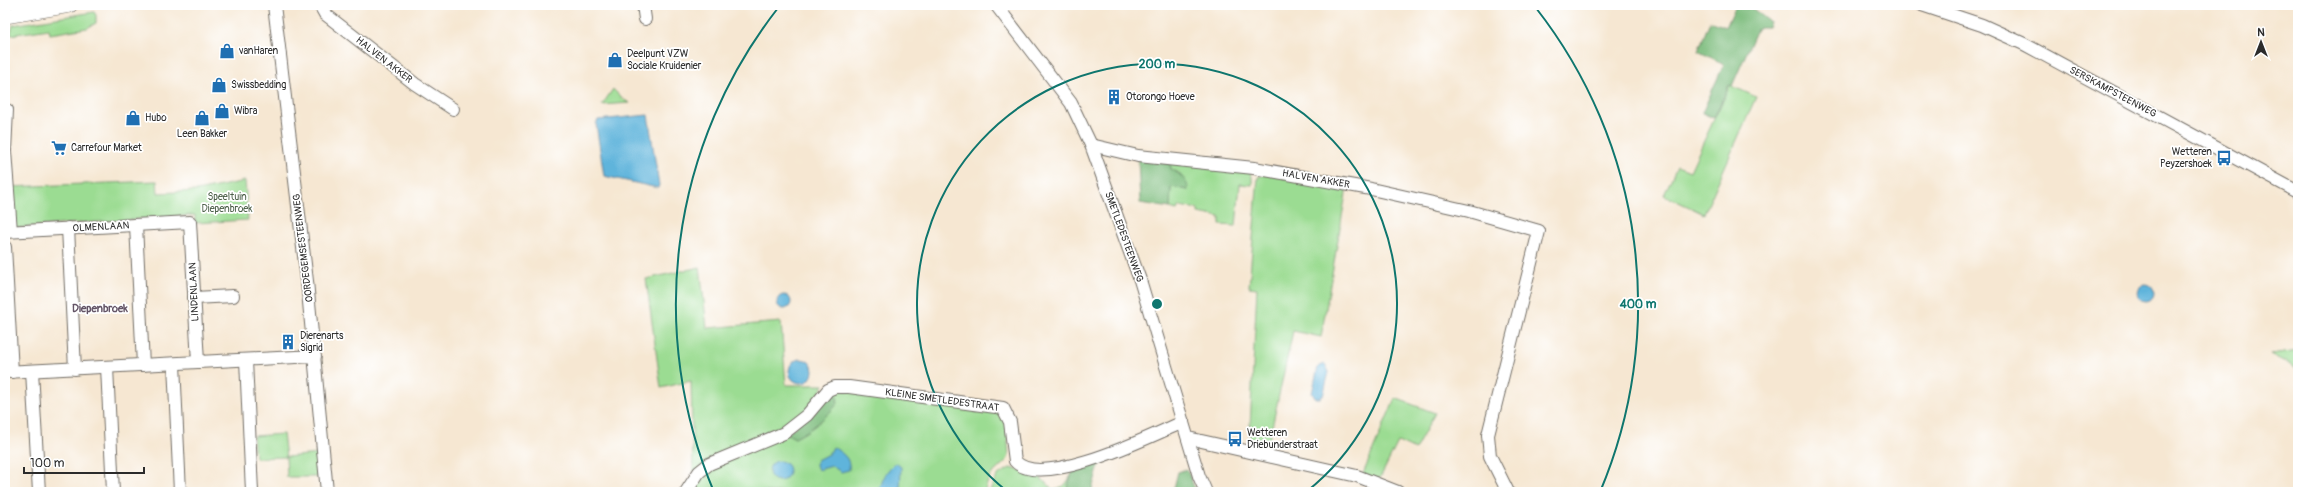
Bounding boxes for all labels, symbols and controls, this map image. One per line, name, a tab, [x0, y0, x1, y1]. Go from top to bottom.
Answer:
north arrow	[2241, 22, 2281, 62]
text: N	[2257, 26, 2265, 39]
street label: HALVEN AKKER	[353, 34, 415, 86]
shop icon: vanHaren	[218, 42, 236, 60]
place label: vanHaren	[238, 45, 279, 57]
place label: Deelpunt VZW Sociale Kruidenier	[627, 48, 702, 72]
shop icon: Deelpunt VZW Sociale Kruidenier	[606, 51, 624, 69]
text: 200 m	[1139, 57, 1176, 72]
street label: SERSKAMPSTEENWEG	[2067, 64, 2159, 120]
shop icon: Swissbedding	[210, 76, 228, 94]
place label: Swissbedding	[231, 79, 286, 91]
building icon: Otorongo Hoeve	[1105, 88, 1123, 106]
place label: Otorongo Hoeve	[1126, 91, 1195, 103]
shop icon: Wibra	[213, 102, 231, 120]
place label: Wibra	[234, 105, 258, 117]
shop icon: Hubo	[124, 109, 142, 127]
shop icon: Leen Bakker	[193, 109, 211, 127]
place label: Hubo	[145, 112, 167, 124]
place label: Leen Bakker	[177, 128, 228, 140]
supermarket icon: Carrefour Market	[50, 139, 68, 157]
place label: Carrefour Market	[71, 142, 143, 154]
place label: Wetteren Peyzershoek	[2160, 146, 2213, 170]
bus stop icon: Wetteren Peyzershoek	[2215, 149, 2233, 167]
street label: HALVEN AKKER	[1281, 167, 1351, 191]
street label: SMETLEDESTEENWEG	[1102, 190, 1146, 284]
park label: Speeltuin Diepenbroek	[202, 191, 253, 215]
street label: OORDEGEMSESTEENWEG	[290, 193, 316, 303]
street label: OLMENLAAN	[72, 220, 130, 234]
street label: LINDENLAAN	[186, 262, 202, 322]
centre of rings	[1150, 297, 1164, 311]
text: 400 m	[1619, 297, 1657, 312]
district label: Diepenbroek	[72, 302, 128, 315]
place label: Dierenarts Sigrid	[300, 330, 344, 354]
building icon: Dierenarts Sigrid	[279, 333, 297, 351]
street label: KLEINE SMETLEDESTRAAT	[884, 386, 1000, 414]
place label: Wetteren Driebunderstraat	[1247, 427, 1319, 451]
bus stop icon: Wetteren Driebunderstraat	[1226, 430, 1244, 448]
scale bar	[24, 449, 144, 475]
text: 100 m	[30, 456, 65, 471]

